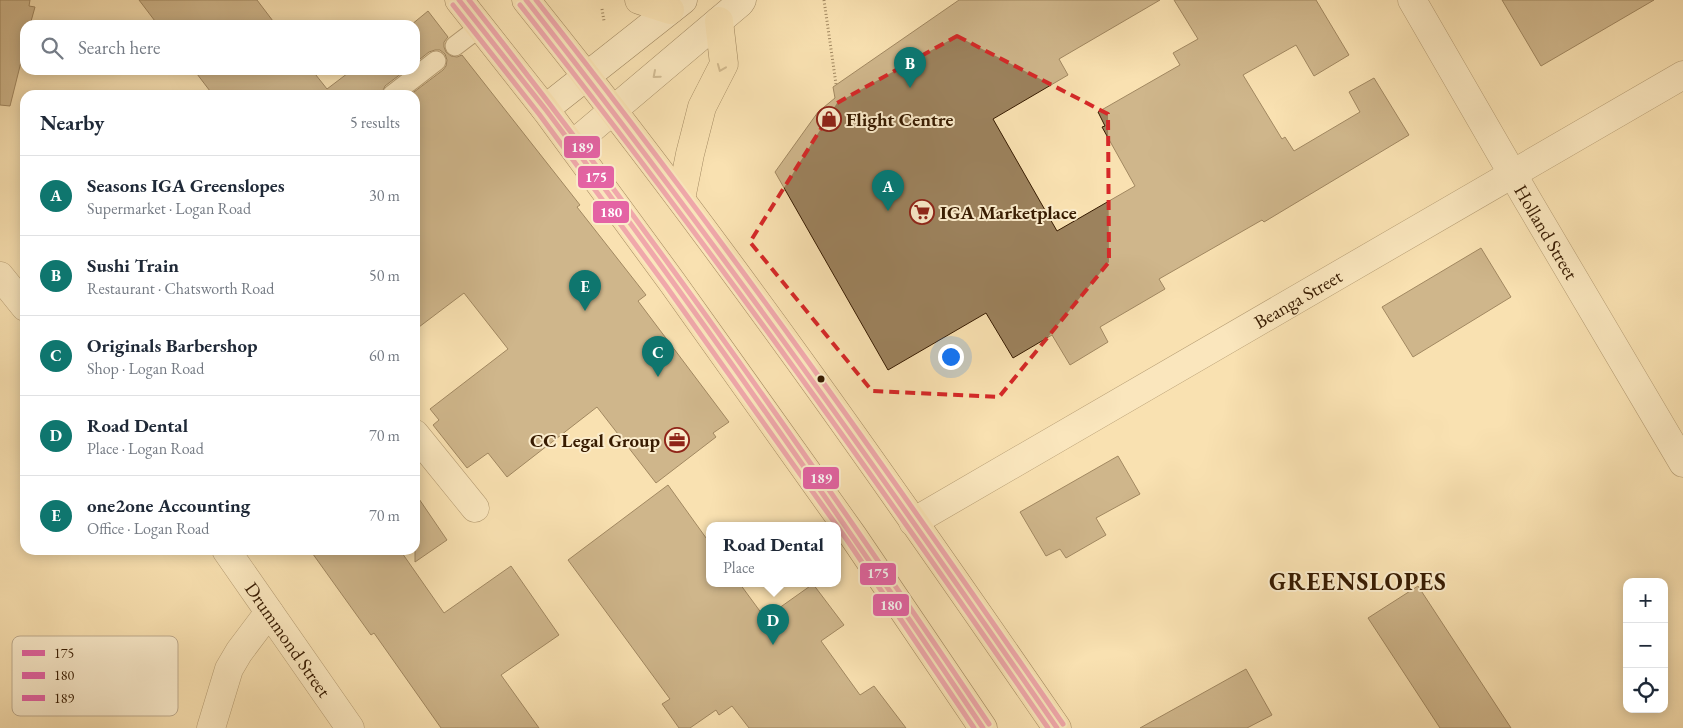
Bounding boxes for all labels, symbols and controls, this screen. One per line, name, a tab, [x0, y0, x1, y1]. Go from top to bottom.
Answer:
search box	[20, 20, 420, 75]
icon: search	[38, 34, 66, 62]
text: Search here	[78, 35, 160, 60]
pin: B	[894, 47, 926, 88]
one-way arrow	[717, 64, 727, 72]
one-way arrow	[652, 70, 661, 79]
shop icon: Flight Centre	[816, 106, 842, 132]
place label: Flight Centre	[846, 107, 953, 132]
text: Nearby	[40, 109, 104, 136]
text: 5 results	[350, 112, 400, 133]
line badge: 189	[563, 135, 601, 159]
text: 189	[571, 138, 594, 156]
line badge: 175	[577, 165, 615, 189]
text: 175	[585, 168, 607, 186]
pin: A	[872, 170, 904, 211]
text: Seasons IGA Greenslopes	[87, 173, 284, 198]
street label: Holland Street	[1509, 180, 1584, 284]
text: A	[50, 185, 62, 206]
text: 30 m	[369, 185, 400, 206]
text: Supermarket · Logan Road	[87, 198, 251, 219]
supermarket icon: IGA Marketplace	[909, 199, 935, 225]
line badge: 180	[592, 200, 630, 224]
place label: IGA Marketplace	[940, 200, 1077, 225]
text: 180	[600, 203, 623, 221]
text: Sushi Train	[87, 253, 179, 278]
street label: Beanga Street	[1249, 263, 1346, 334]
text: B	[51, 265, 61, 286]
text: 50 m	[369, 265, 400, 286]
pin: E	[569, 270, 601, 311]
text: Restaurant · Chatsworth Road	[87, 278, 274, 299]
text: Originals Barbershop	[87, 333, 258, 358]
pin: C	[642, 336, 674, 377]
your location	[938, 344, 964, 370]
text: C	[50, 345, 62, 366]
text: 60 m	[369, 345, 400, 366]
text: Shop · Logan Road	[87, 358, 204, 379]
unlabelled marker	[816, 374, 826, 384]
text: Road Dental	[87, 413, 188, 438]
text: D	[50, 425, 62, 446]
text: 70 m	[369, 425, 400, 446]
office icon: CC Legal Group	[664, 427, 690, 453]
place label: CC Legal Group	[530, 428, 661, 453]
text: Place · Logan Road	[87, 438, 204, 459]
line badge: 189	[802, 466, 840, 490]
text: 189	[810, 469, 833, 487]
text: one2one Accounting	[87, 493, 250, 518]
text: E	[51, 505, 61, 526]
text: 70 m	[369, 505, 400, 526]
text: Office · Logan Road	[87, 518, 209, 539]
popup	[706, 522, 841, 587]
text: Road Dental	[723, 532, 824, 557]
text: Place	[723, 557, 754, 578]
line badge: 175	[859, 562, 897, 586]
text: 175	[867, 564, 889, 582]
district label: GREENSLOPES	[1269, 566, 1447, 597]
street label: Drummond Street	[239, 577, 337, 702]
map controls	[1623, 578, 1668, 713]
button: +	[1623, 578, 1668, 623]
line badge: 180	[872, 593, 910, 617]
text: 180	[880, 596, 903, 614]
pin: D	[757, 604, 789, 645]
button: −	[1623, 623, 1668, 668]
legend	[12, 636, 178, 716]
text: 175	[54, 644, 74, 662]
text: 180	[54, 666, 74, 684]
button: locate	[1623, 668, 1668, 713]
text: 189	[54, 689, 74, 707]

